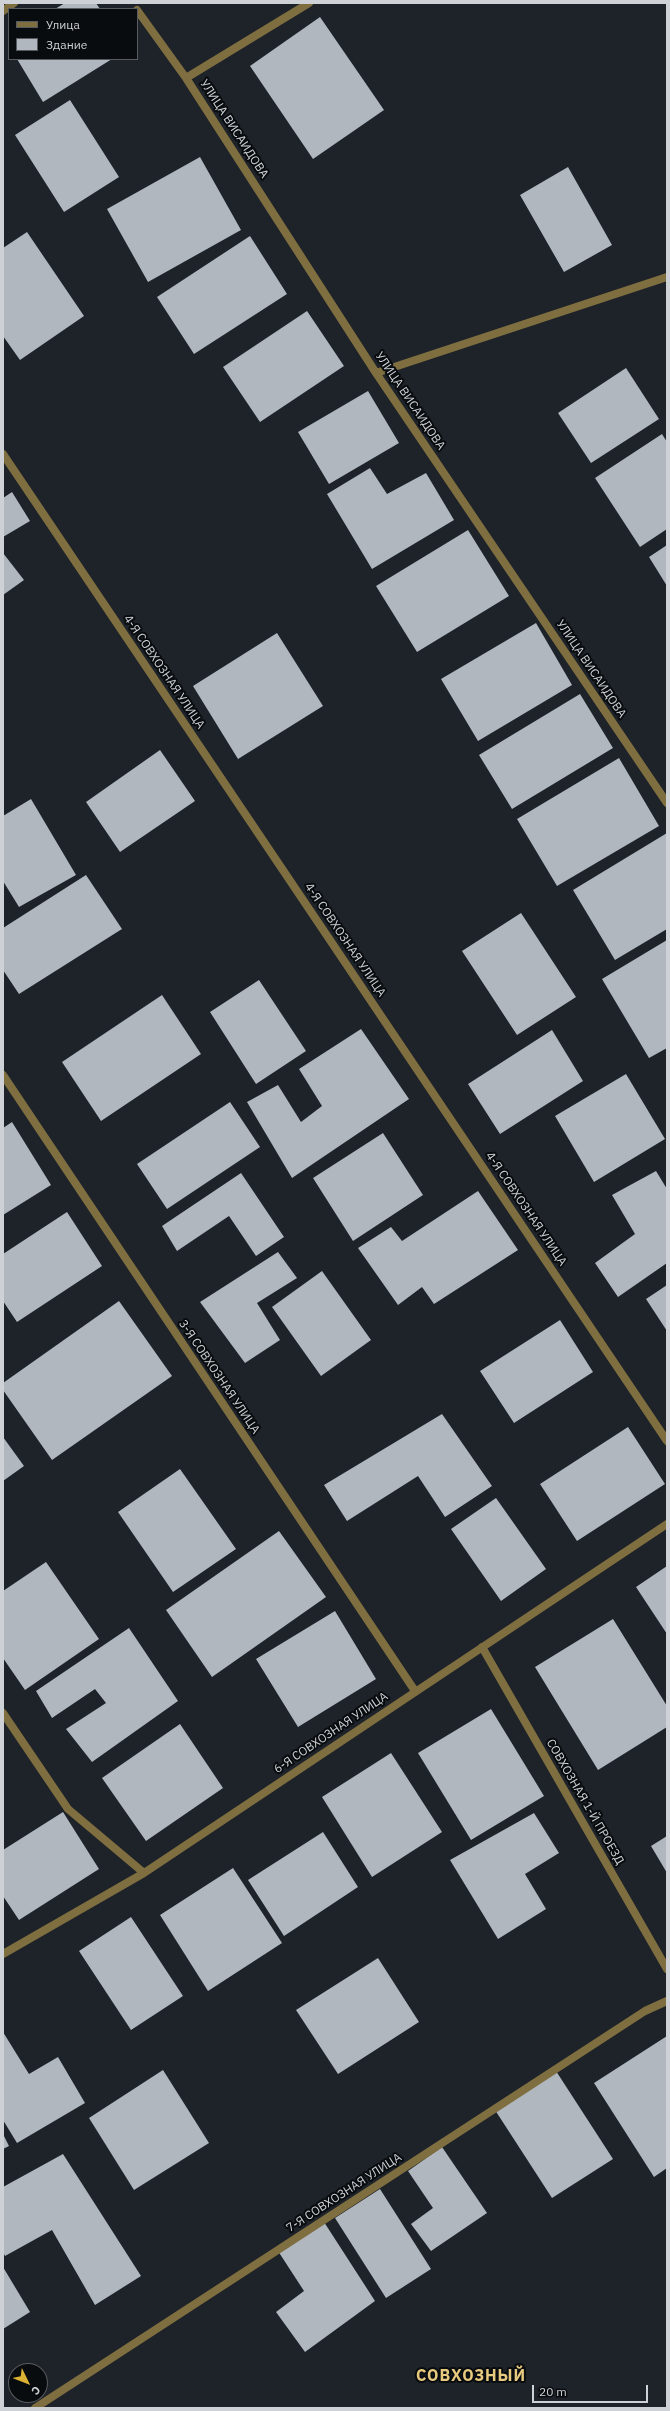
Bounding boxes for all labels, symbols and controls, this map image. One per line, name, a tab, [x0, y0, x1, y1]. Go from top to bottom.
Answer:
legend	[8, 8, 138, 60]
text: Улица	[46, 17, 80, 32]
text: Здание	[46, 37, 87, 52]
street label: УЛИЦА ВИСАИДОВА	[197, 77, 271, 181]
street label: УЛИЦА ВИСАИДОВА	[372, 349, 448, 453]
street label: 4-Я СОВХОЗНАЯ УЛИЦА	[120, 612, 208, 732]
street label: УЛИЦА ВИСАИДОВА	[553, 617, 629, 721]
street label: 4-Я СОВХОЗНАЯ УЛИЦА	[301, 880, 389, 1000]
street label: 4-Я СОВХОЗНАЯ УЛИЦА	[482, 1149, 570, 1269]
street label: 3-Я СОВХОЗНАЯ УЛИЦА	[175, 1317, 263, 1437]
street label: 6-Я СОВХОЗНАЯ УЛИЦА	[271, 1689, 391, 1777]
street label: СОВХОЗНАЯ 1-Й ПРОЕЗД	[543, 1737, 627, 1867]
street label: 7-Я СОВХОЗНАЯ УЛИЦА	[284, 2150, 404, 2236]
north arrow	[8, 2363, 48, 2403]
district label: СОВХОЗНЫЙ	[416, 2366, 526, 2386]
scale bar	[534, 2377, 650, 2403]
text: С	[28, 2383, 44, 2398]
text: 20 m	[539, 2384, 567, 2399]

